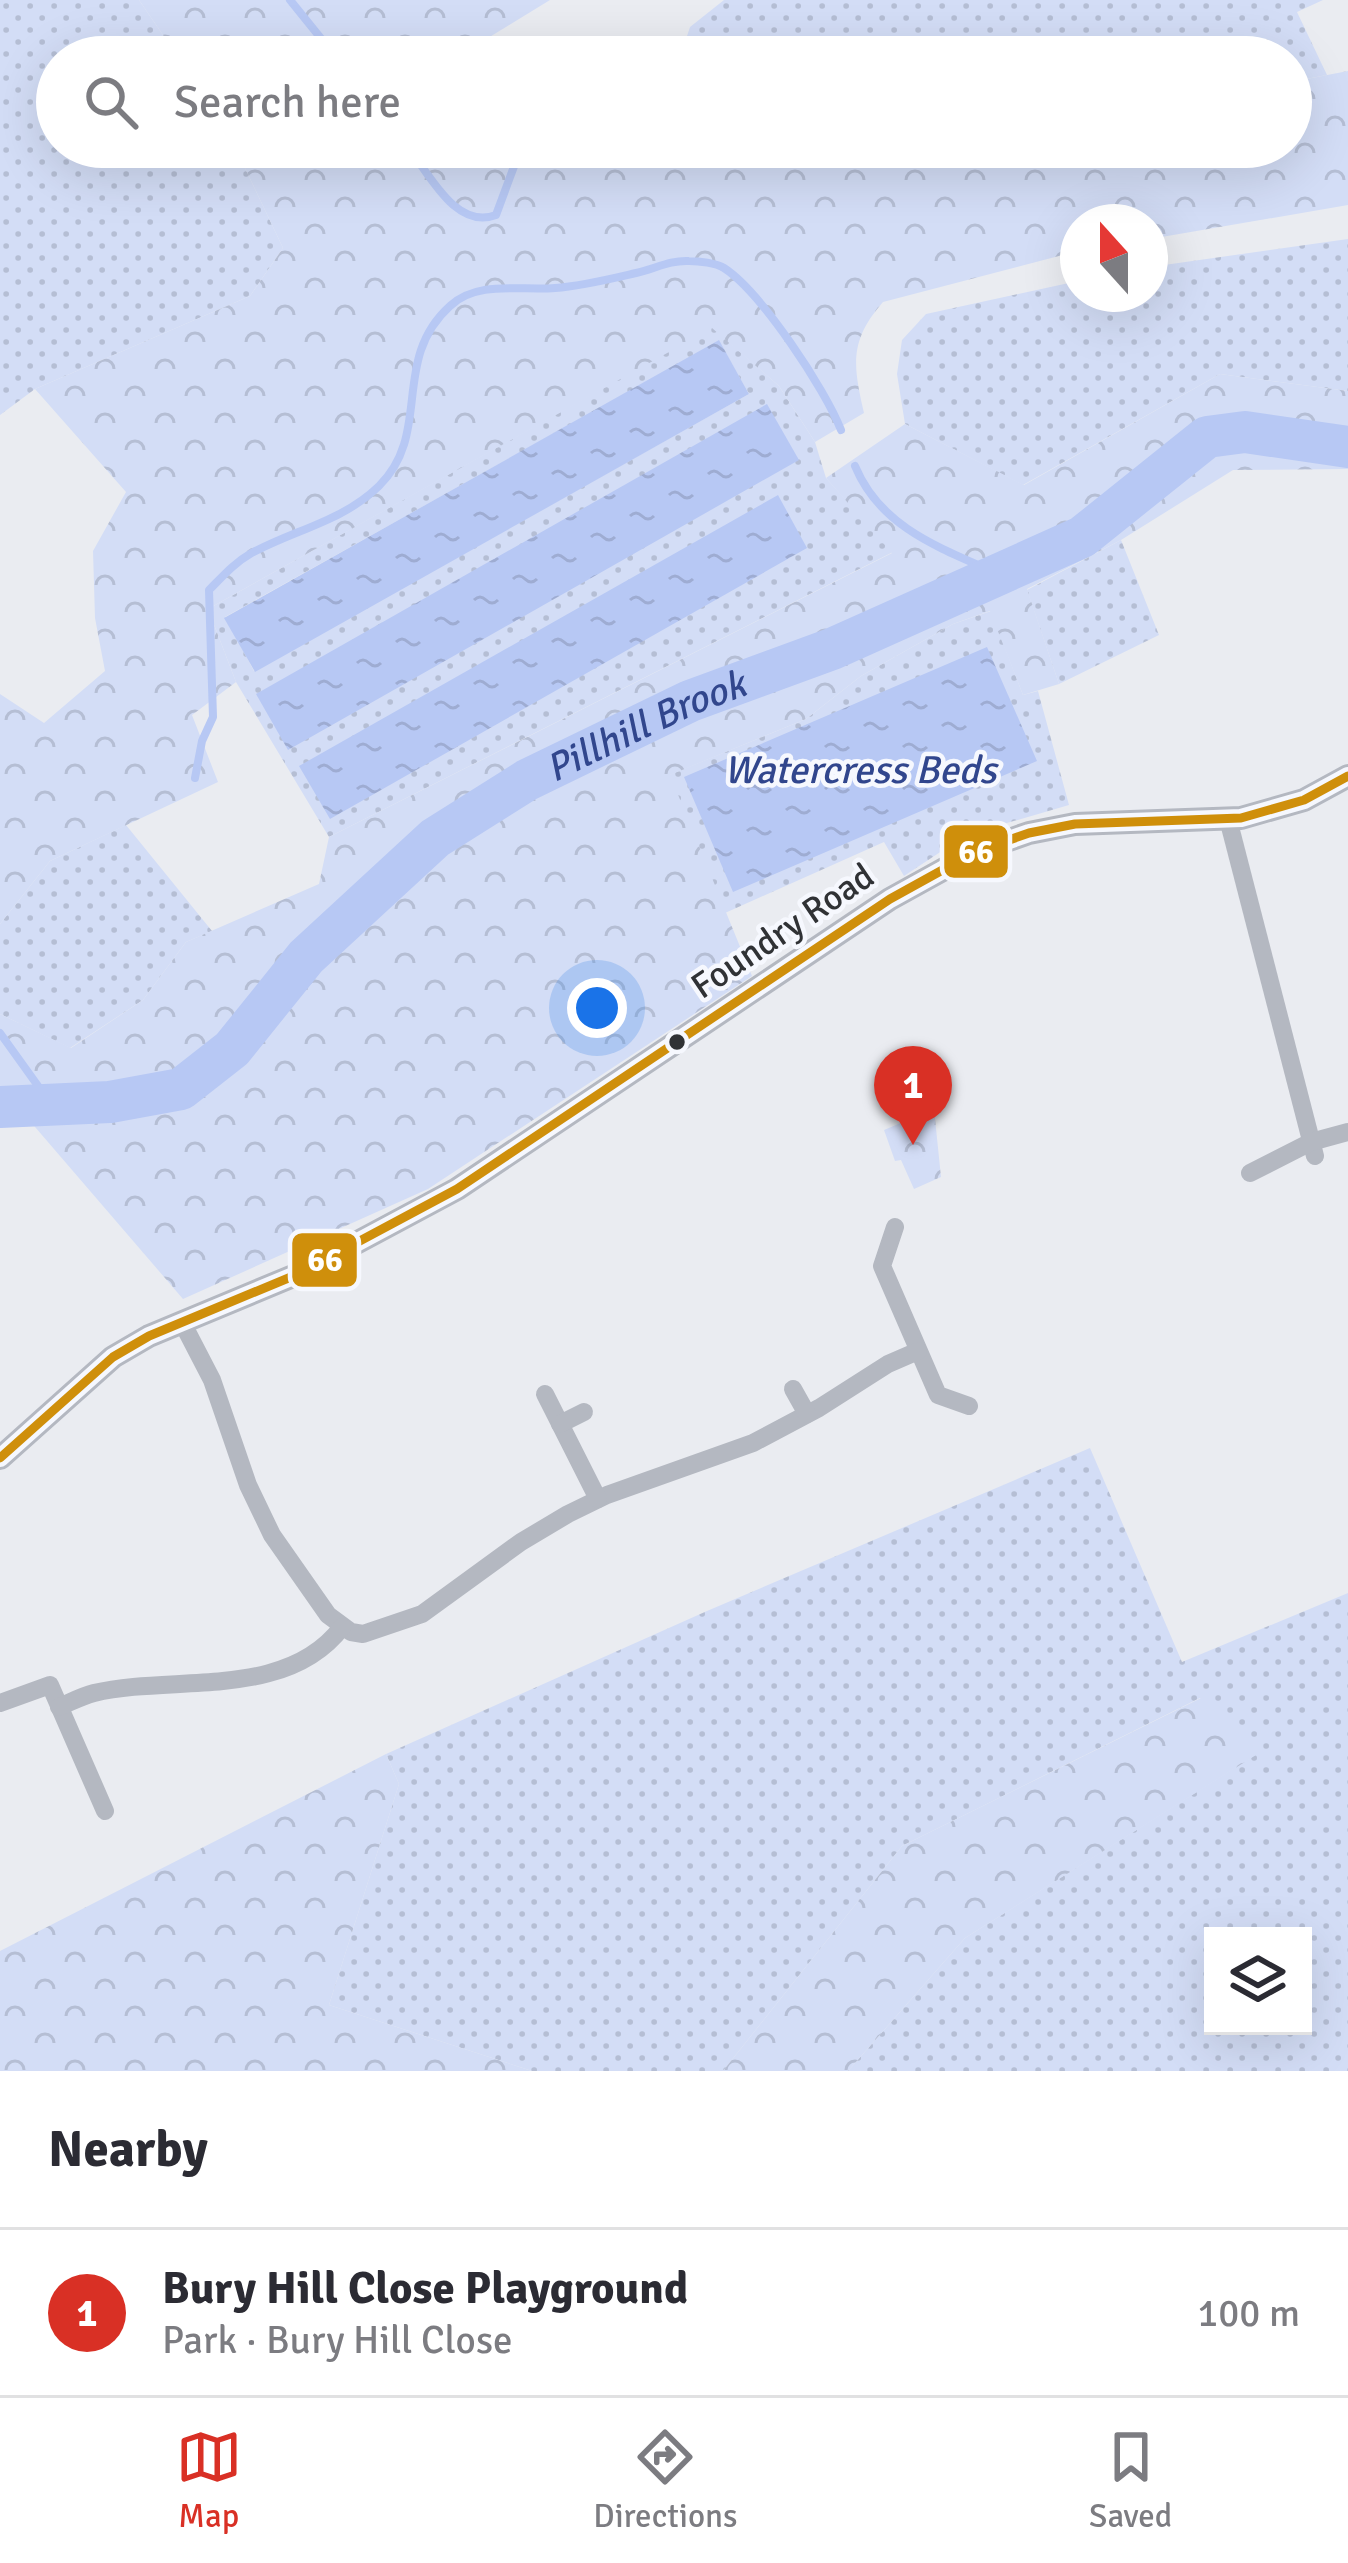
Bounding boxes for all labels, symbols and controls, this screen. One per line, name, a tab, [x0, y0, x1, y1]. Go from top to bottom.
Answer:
search box	[36, 36, 1312, 168]
icon: search	[78, 69, 144, 135]
text: Search here	[174, 75, 401, 130]
north arrow	[1060, 204, 1168, 312]
water label: Pillhill Brook	[538, 659, 755, 792]
water label: Watercress Beds	[724, 746, 999, 794]
line badge: 66	[942, 823, 1010, 880]
text: 66	[958, 832, 994, 873]
street label: Foundry Road	[683, 854, 883, 1009]
your location	[567, 978, 627, 1038]
unlabelled marker	[666, 1031, 688, 1053]
pin: 1	[874, 1046, 952, 1145]
line badge: 66	[290, 1231, 359, 1289]
text: 66	[307, 1240, 343, 1281]
map controls	[1204, 1927, 1312, 2035]
button: layers	[1204, 1927, 1312, 2035]
text: Nearby	[48, 2118, 208, 2181]
text: Bury Hill Close Playground	[162, 2261, 688, 2316]
text: 1	[76, 2289, 98, 2337]
text: 100 m	[1197, 2289, 1300, 2337]
text: Park · Bury Hill Close	[162, 2316, 512, 2364]
tab: Map	[176, 2424, 242, 2537]
tab: Directions	[593, 2424, 738, 2537]
tab: Saved	[1089, 2424, 1172, 2537]

